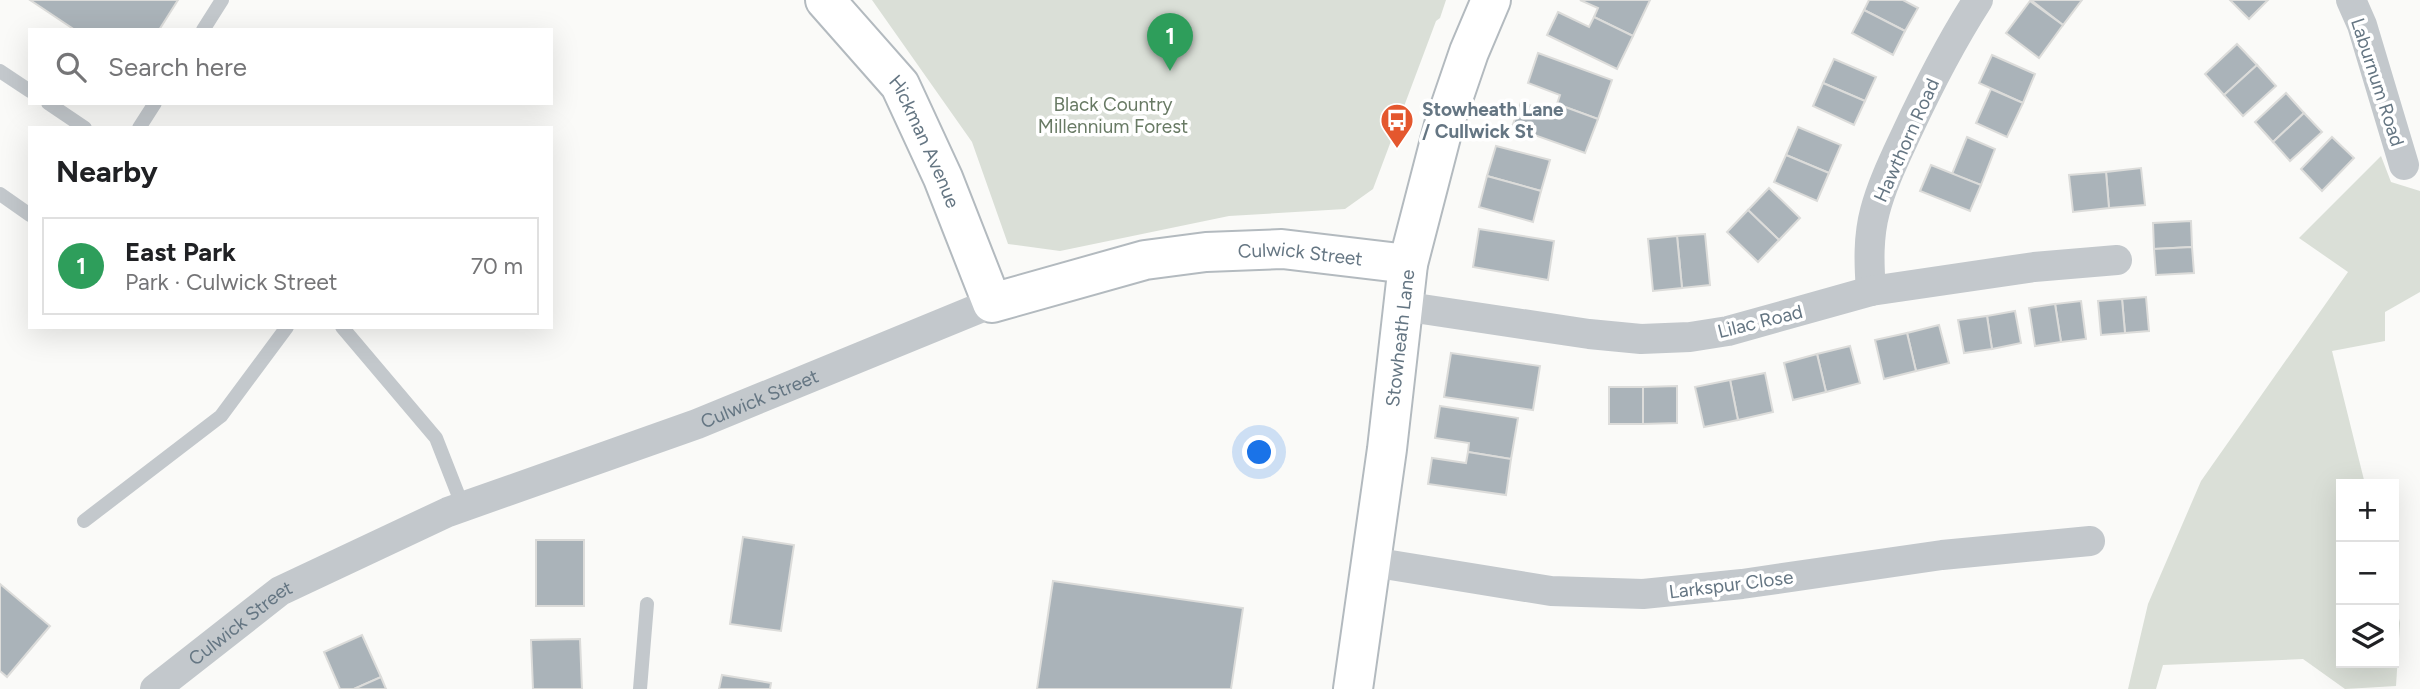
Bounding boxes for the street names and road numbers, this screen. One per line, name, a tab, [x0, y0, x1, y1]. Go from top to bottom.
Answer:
street label: Laburnum Road	[2346, 15, 2409, 149]
street label: Hickman Avenue	[884, 70, 965, 211]
street label: Hawthorn Road	[1869, 75, 1944, 206]
street label: Culwick Street	[1237, 238, 1364, 270]
street label: Stowheath Lane	[1381, 268, 1419, 408]
street label: Lilac Road	[1715, 300, 1805, 343]
street label: Culwick Street	[697, 364, 822, 433]
street label: Larkspur Close	[1668, 565, 1795, 604]
street label: Culwick Street	[184, 576, 296, 670]

